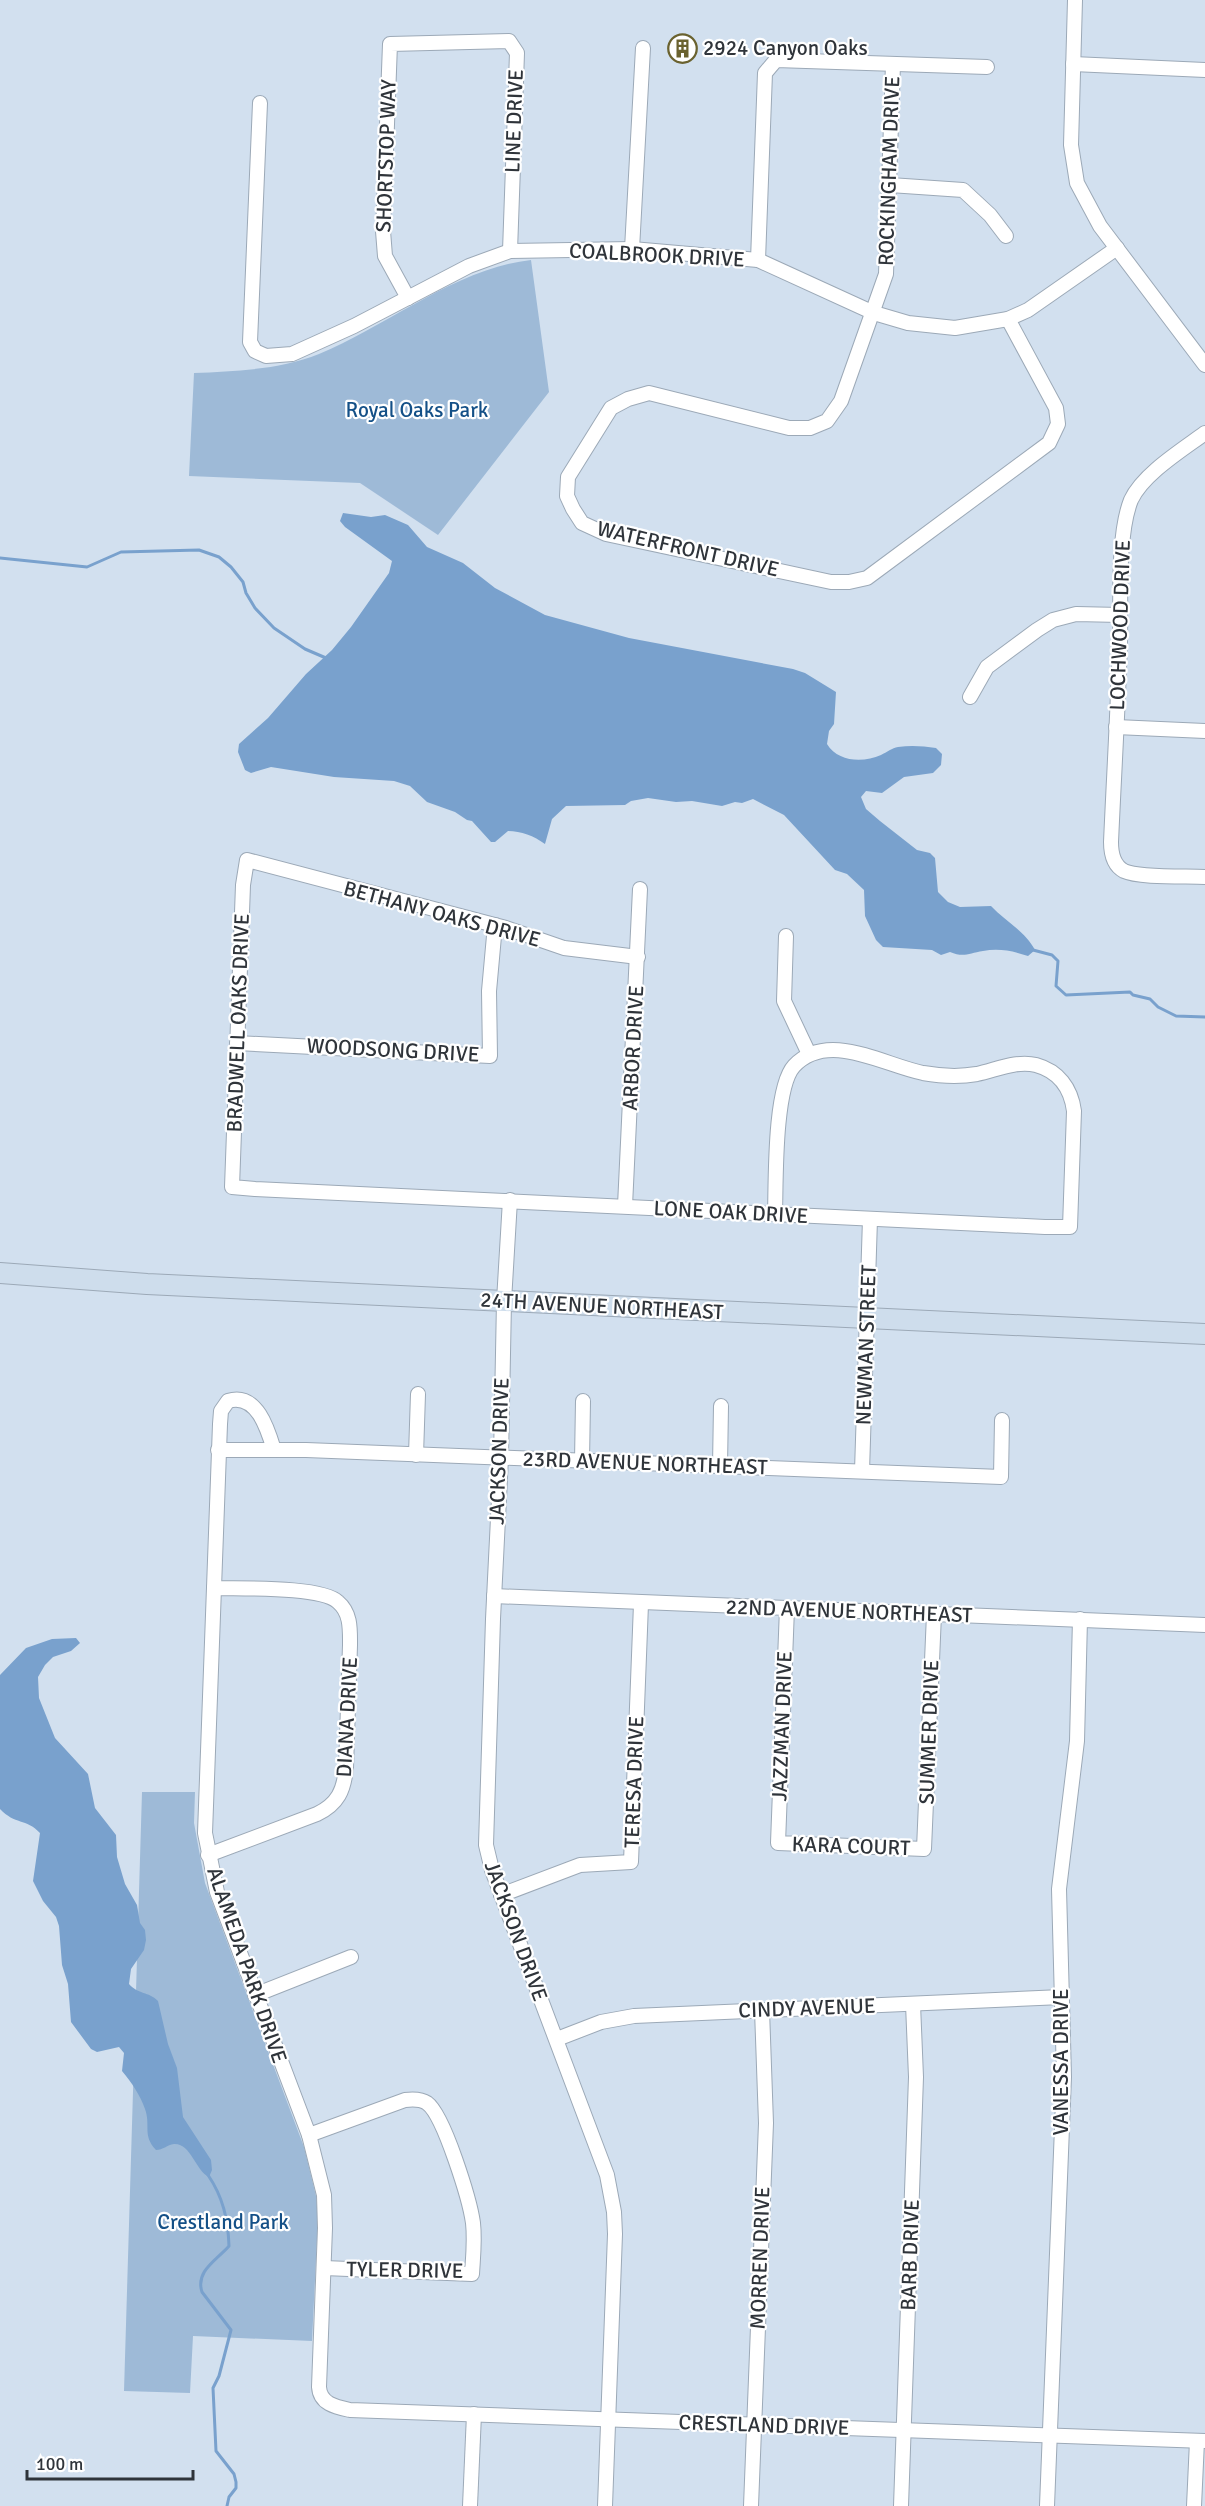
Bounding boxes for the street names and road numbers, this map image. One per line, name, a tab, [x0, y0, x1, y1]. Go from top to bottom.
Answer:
street label: LINE DRIVE	[499, 69, 529, 173]
street label: ROCKINGHAM DRIVE	[873, 76, 905, 266]
street label: SHORTSTOP WAY	[370, 79, 402, 233]
street label: COALBROOK DRIVE	[569, 237, 745, 273]
street label: WATERFRONT DRIVE	[594, 515, 782, 583]
street label: LOCHWOOD DRIVE	[1104, 539, 1136, 711]
street label: BETHANY OAKS DRIVE	[341, 875, 543, 953]
street label: BRADWELL OAKS DRIVE	[221, 913, 255, 1133]
street label: ARBOR DRIVE	[617, 985, 649, 1111]
street label: WOODSONG DRIVE	[306, 1032, 480, 1068]
street label: LONE OAK DRIVE	[653, 1195, 809, 1229]
street label: NEWMAN STREET	[850, 1264, 882, 1426]
street label: 24TH AVENUE NORTHEAST	[480, 1287, 725, 1325]
street label: JACKSON DRIVE	[483, 1377, 515, 1525]
street label: 23RD AVENUE NORTHEAST	[522, 1446, 769, 1480]
street label: 22ND AVENUE NORTHEAST	[725, 1594, 973, 1628]
street label: JAZZMAN DRIVE	[766, 1650, 798, 1802]
street label: DIANA DRIVE	[331, 1656, 363, 1778]
street label: SUMMER DRIVE	[913, 1659, 945, 1805]
street label: TERESA DRIVE	[619, 1715, 649, 1849]
street label: KARA COURT	[791, 1831, 911, 1861]
street label: JACKSON DRIVE	[479, 1857, 553, 2005]
street label: ALAMEDA PARK DRIVE	[201, 1864, 293, 2066]
street label: VANESSA DRIVE	[1048, 1988, 1074, 2136]
street label: CINDY AVENUE	[738, 1993, 876, 2023]
street label: MORREN DRIVE	[745, 2186, 775, 2330]
street label: BARB DRIVE	[895, 2199, 925, 2311]
street label: TYLER DRIVE	[346, 2256, 464, 2284]
street label: CRESTLAND DRIVE	[678, 2409, 850, 2441]

